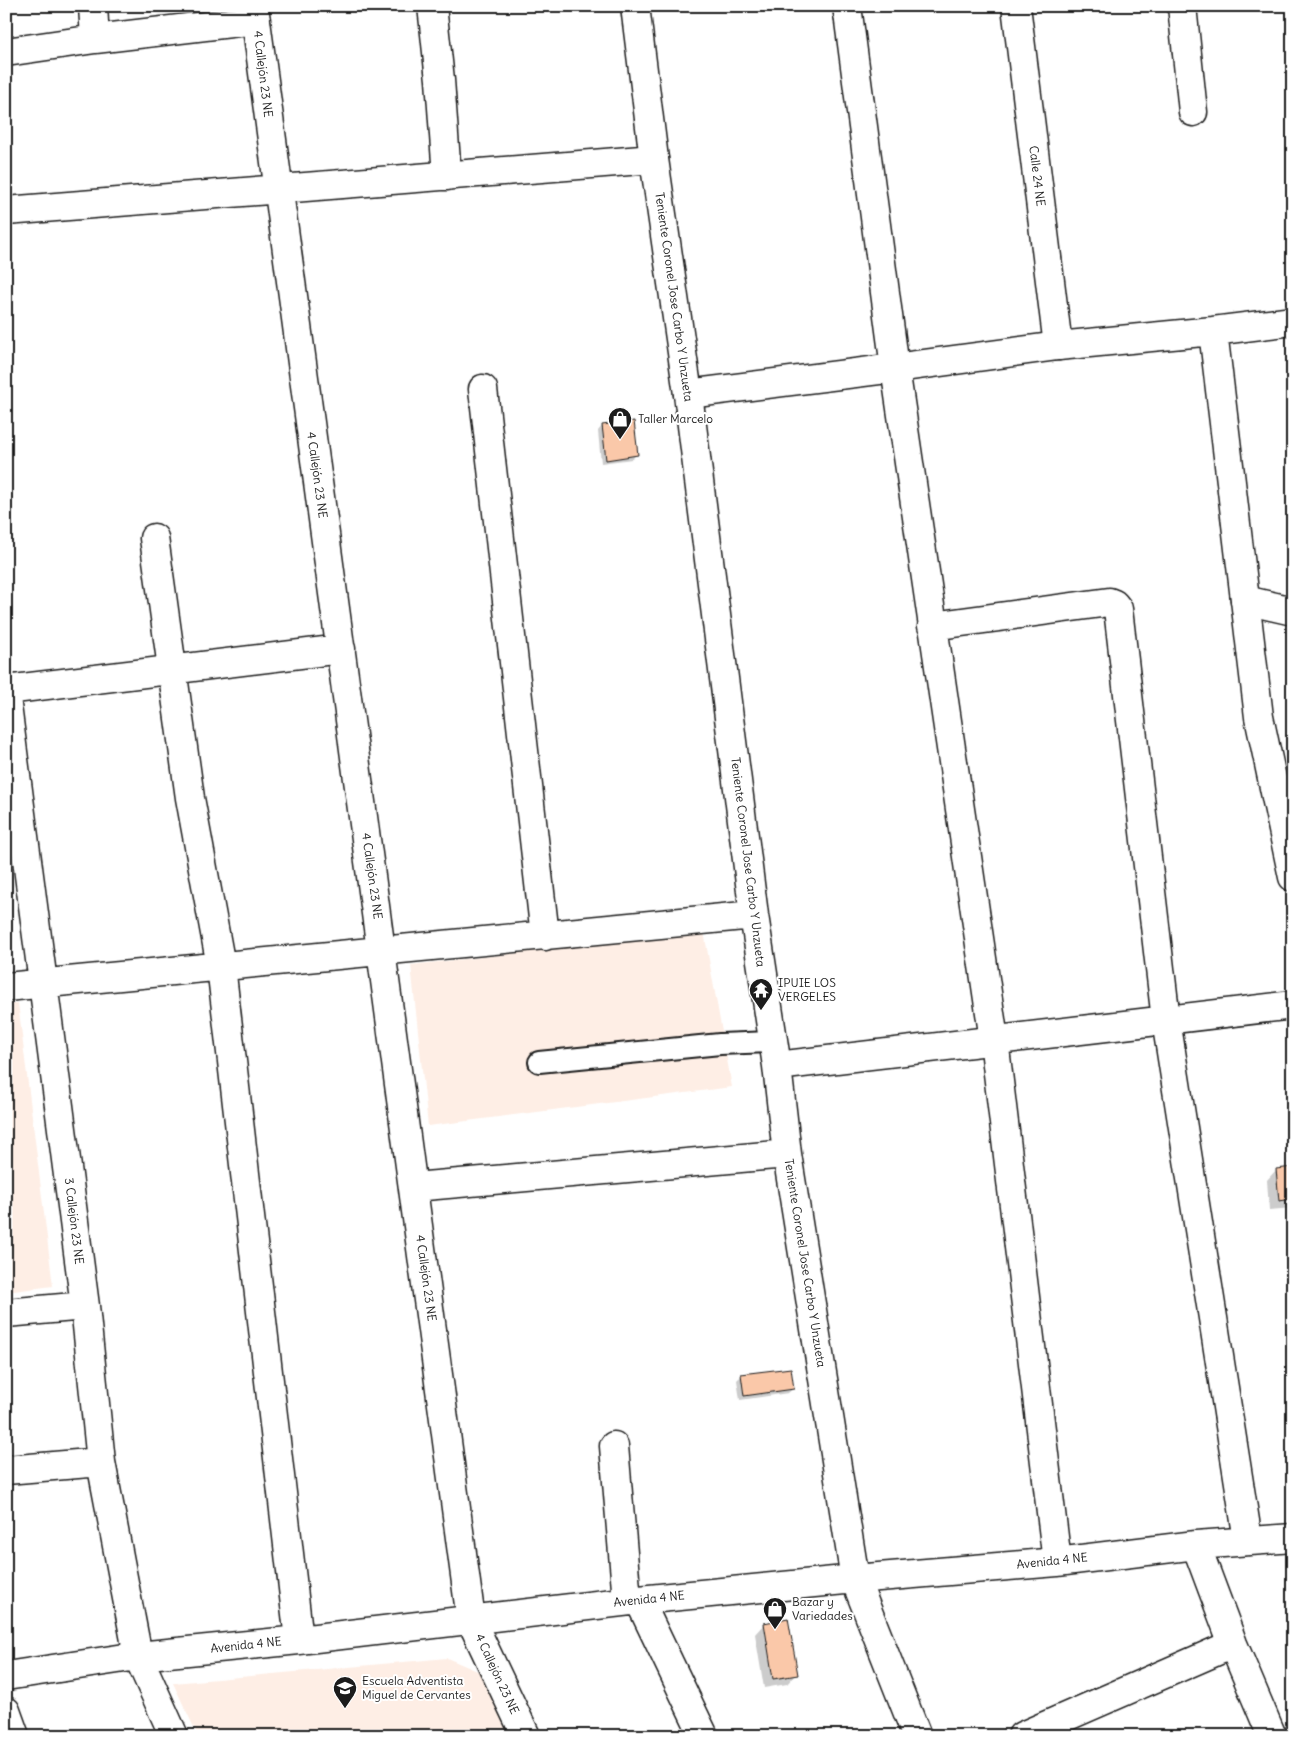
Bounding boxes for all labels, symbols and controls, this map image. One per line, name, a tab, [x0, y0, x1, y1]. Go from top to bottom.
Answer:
street label: 4 Callejón 23 NE	[251, 30, 276, 118]
street label: Calle 24 NE	[1026, 145, 1049, 207]
street label: Teniente Coronel Jose Carbo Y Unzueta	[652, 191, 697, 403]
shop icon: Taller Marcelo	[607, 406, 633, 440]
place label: Taller Marcelo	[638, 411, 713, 426]
street label: 4 Callejón 23 NE	[304, 431, 331, 519]
street label: Teniente Coronel Jose Carbo Y Unzueta	[728, 756, 769, 968]
street label: 4 Callejón 23 NE	[359, 832, 386, 920]
place label: IPUIE LOS VERGELES	[778, 975, 836, 1004]
temple icon: IPUIE LOS VERGELES	[748, 977, 774, 1011]
street label: Teniente Coronel Jose Carbo Y Unzueta	[782, 1158, 829, 1368]
street label: 3 Callejón 23 NE	[62, 1177, 87, 1265]
street label: 4 Callejón 23 NE	[413, 1234, 440, 1322]
street label: Avenida 4 NE	[1016, 1549, 1088, 1572]
street label: Avenida 4 NE	[613, 1587, 685, 1610]
place label: Bazar y Variedades	[792, 1594, 853, 1623]
shop icon: Bazar y Variedades	[762, 1596, 788, 1630]
street label: 4 Callejón 23 NE	[472, 1631, 523, 1716]
street label: Avenida 4 NE	[210, 1633, 282, 1656]
place label: Escuela Adventista Miguel de Cervantes	[362, 1673, 471, 1702]
school or university icon: Escuela Adventista Miguel de Cervantes	[332, 1675, 358, 1709]

